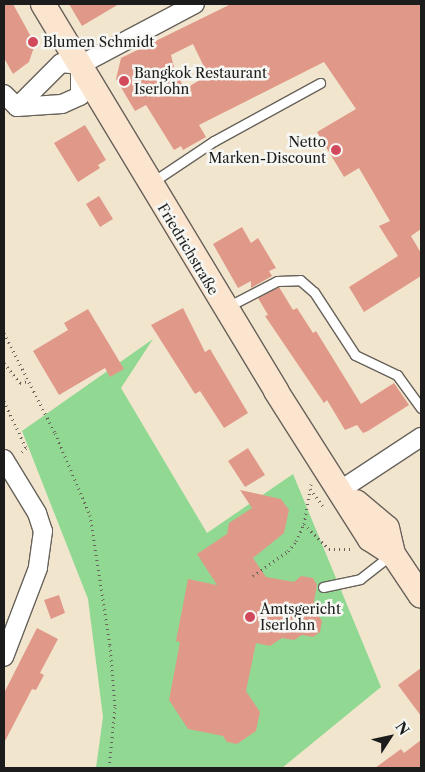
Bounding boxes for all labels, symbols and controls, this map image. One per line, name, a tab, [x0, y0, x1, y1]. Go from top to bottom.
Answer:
place label: Blumen Schmidt	[43, 34, 154, 50]
marker: Blumen Schmidt	[27, 36, 39, 48]
place label: Bangkok Restaurant Iserlohn	[134, 65, 267, 98]
marker: Bangkok Restaurant Iserlohn	[118, 75, 130, 87]
place label: Netto Marken-Discount	[208, 134, 326, 166]
marker: Netto Marken-Discount	[330, 144, 342, 156]
street label: Friedrichstraße	[154, 200, 222, 298]
place label: Amtsgericht Iserlohn	[260, 601, 341, 634]
marker: Amtsgericht Iserlohn	[244, 611, 256, 623]
north arrow	[365, 712, 415, 762]
text: N	[391, 718, 413, 739]

